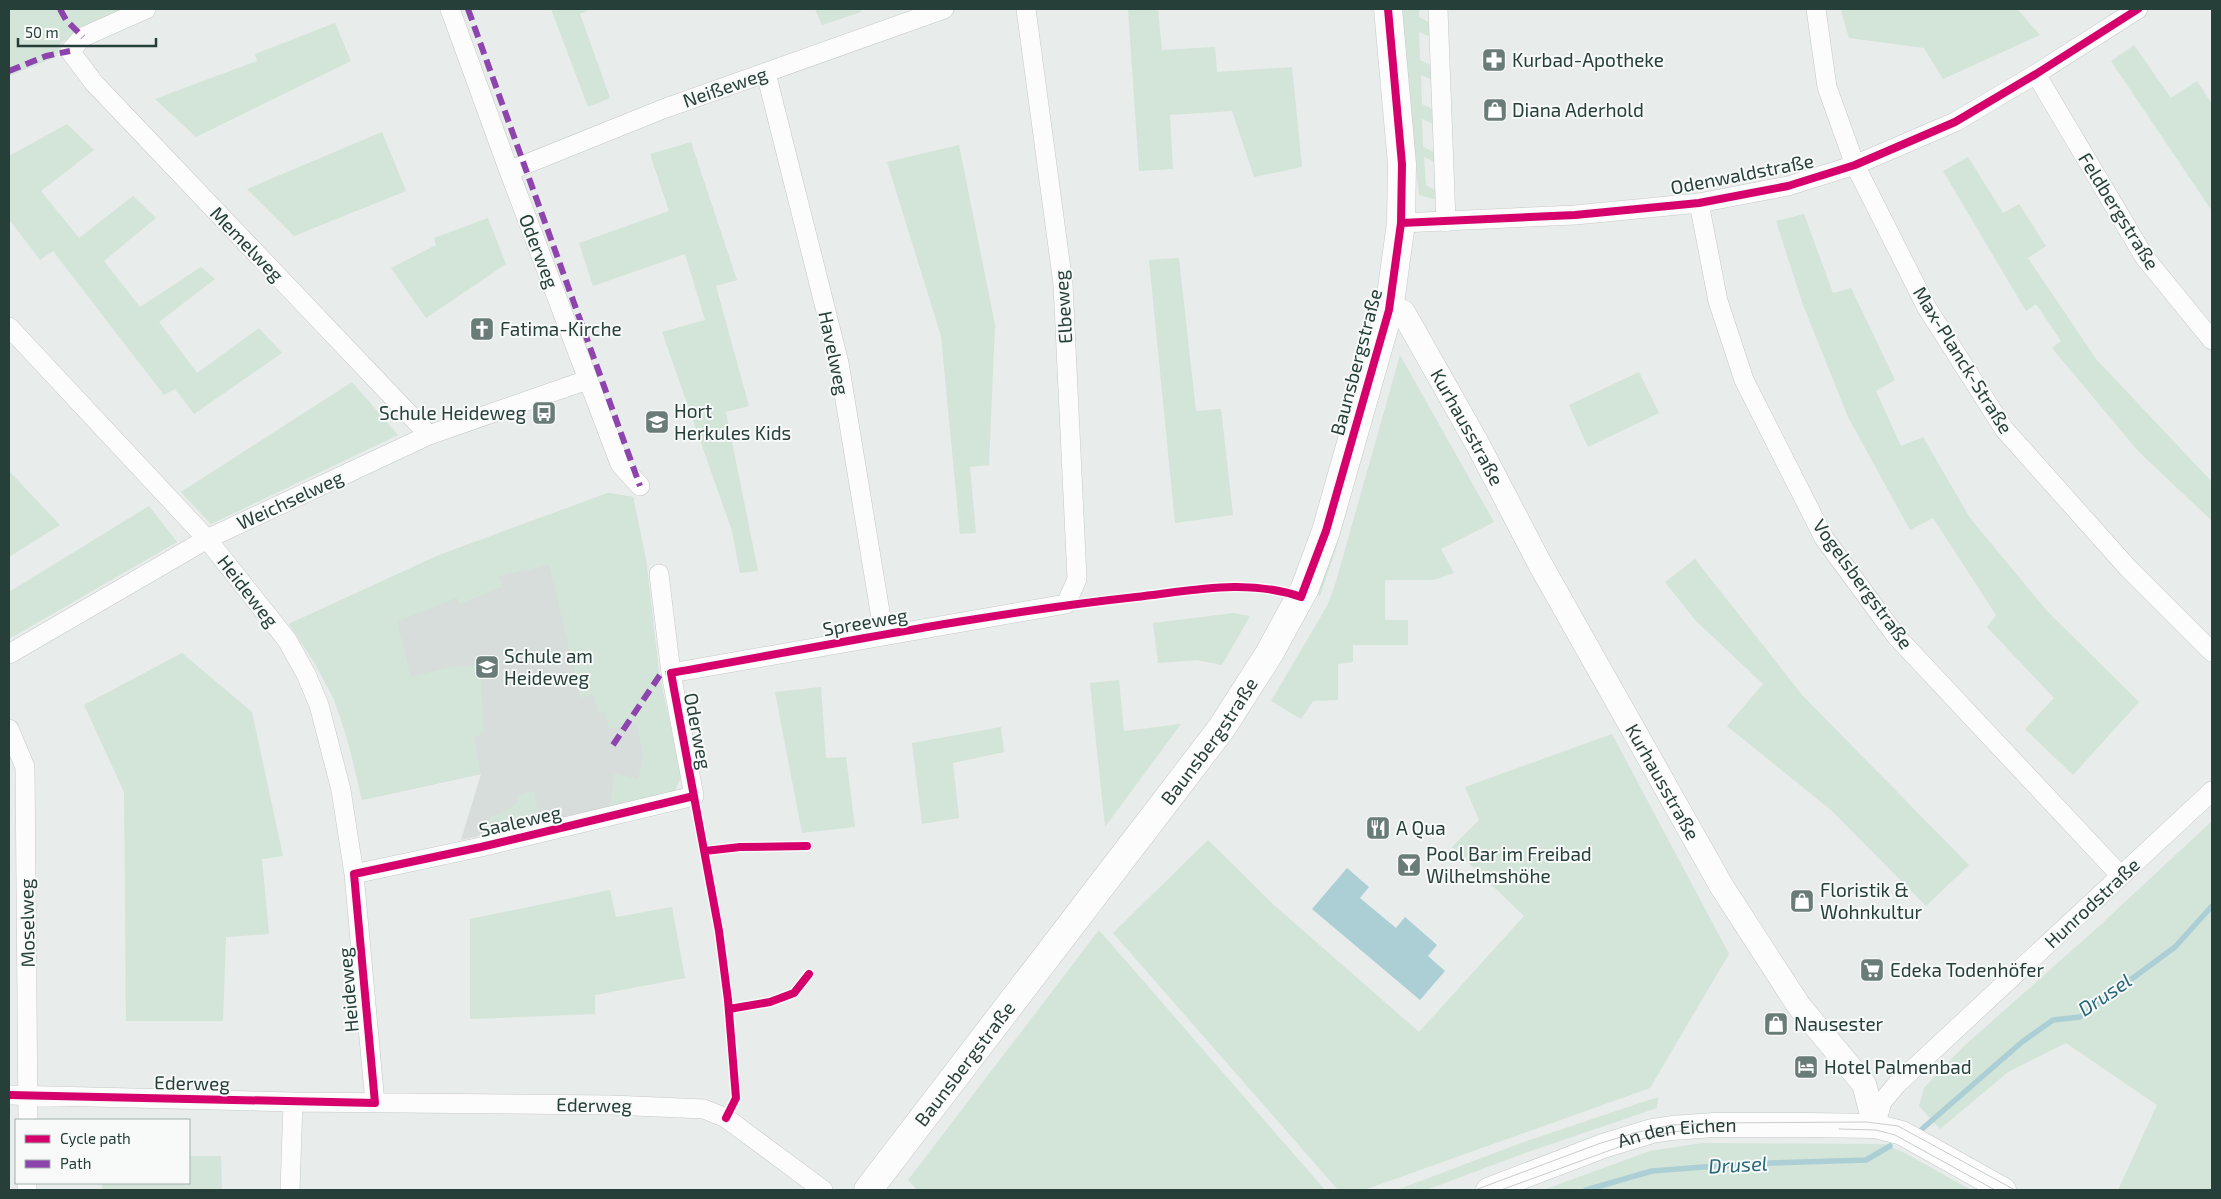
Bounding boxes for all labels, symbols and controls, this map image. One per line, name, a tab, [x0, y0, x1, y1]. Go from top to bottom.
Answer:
scale bar	[18, 15, 155, 47]
text: 50 m	[25, 23, 59, 41]
pharmacy icon: Kurbad-Apotheke	[1481, 47, 1507, 73]
place label: Kurbad-Apotheke	[1512, 48, 1664, 71]
street label: Neißeweg	[680, 61, 770, 112]
shop icon: Diana Aderhold	[1482, 97, 1508, 123]
place label: Diana Aderhold	[1512, 98, 1644, 121]
street label: Odenwaldstraße	[1668, 148, 1815, 199]
street label: Feldbergstraße	[2074, 148, 2165, 274]
street label: Memelweg	[206, 201, 289, 286]
street label: Oderweg	[515, 210, 564, 292]
street label: Elbeweg	[1048, 269, 1077, 345]
street label: Max-Planck-Straße	[1909, 282, 2018, 438]
street label: Baunsbergstraße	[1325, 286, 1386, 438]
street label: Havelweg	[814, 309, 855, 397]
church icon: Fatima-Kirche	[469, 316, 495, 342]
place label: Fatima-Kirche	[500, 317, 622, 340]
street label: Kurhausstraße	[1426, 365, 1509, 489]
place label: Hort Herkules Kids	[674, 399, 791, 444]
bus stop icon: Schule Heideweg	[531, 400, 557, 426]
place label: Schule Heideweg	[379, 401, 526, 424]
school or university icon: Hort Herkules Kids	[644, 409, 670, 435]
street label: Weichselweg	[233, 465, 347, 534]
street label: Vogelsbergstraße	[1809, 514, 1918, 653]
street label: Heideweg	[213, 550, 284, 632]
street label: Spreeweg	[821, 603, 910, 640]
place label: Schule am Heideweg	[504, 644, 593, 689]
school or university icon: Schule am Heideweg	[474, 654, 500, 680]
street label: Baunsbergstraße	[1155, 673, 1262, 809]
street label: Oderweg	[680, 691, 717, 772]
street label: Kurhausstraße	[1621, 719, 1705, 844]
street label: Saaleweg	[476, 800, 564, 841]
restaurant icon: A Qua	[1365, 815, 1391, 841]
place label: A Qua	[1396, 816, 1446, 839]
place label: Pool Bar im Freibad Wilhelmshöhe	[1426, 842, 1592, 887]
bar icon: Pool Bar im Freibad Wilhelmshöhe	[1396, 852, 1422, 878]
street label: Hunrodstraße	[2039, 853, 2144, 953]
street label: Moselweg	[14, 878, 39, 968]
place label: Floristik & Wohnkultur	[1820, 878, 1923, 923]
shop icon: Floristik & Wohnkultur	[1789, 888, 1815, 914]
street label: Heideweg	[332, 946, 363, 1033]
supermarket icon: Edeka Todenhöfer	[1859, 957, 1885, 983]
place label: Edeka Todenhöfer	[1890, 958, 2045, 981]
water label: Drusel	[2073, 968, 2136, 1021]
street label: Baunsbergstraße	[909, 997, 1019, 1130]
shop icon: Nausester	[1763, 1011, 1789, 1037]
place label: Nausester	[1794, 1012, 1884, 1035]
hotel icon: Hotel Palmenbad	[1793, 1054, 1819, 1080]
place label: Hotel Palmenbad	[1824, 1055, 1972, 1078]
street label: Ederweg	[154, 1070, 230, 1095]
street label: Ederweg	[556, 1092, 632, 1117]
street label: An den Eichen	[1614, 1113, 1737, 1152]
legend	[15, 1119, 190, 1184]
text: Cycle path	[60, 1129, 131, 1147]
water label: Drusel	[1708, 1150, 1768, 1178]
text: Path	[60, 1154, 91, 1172]

